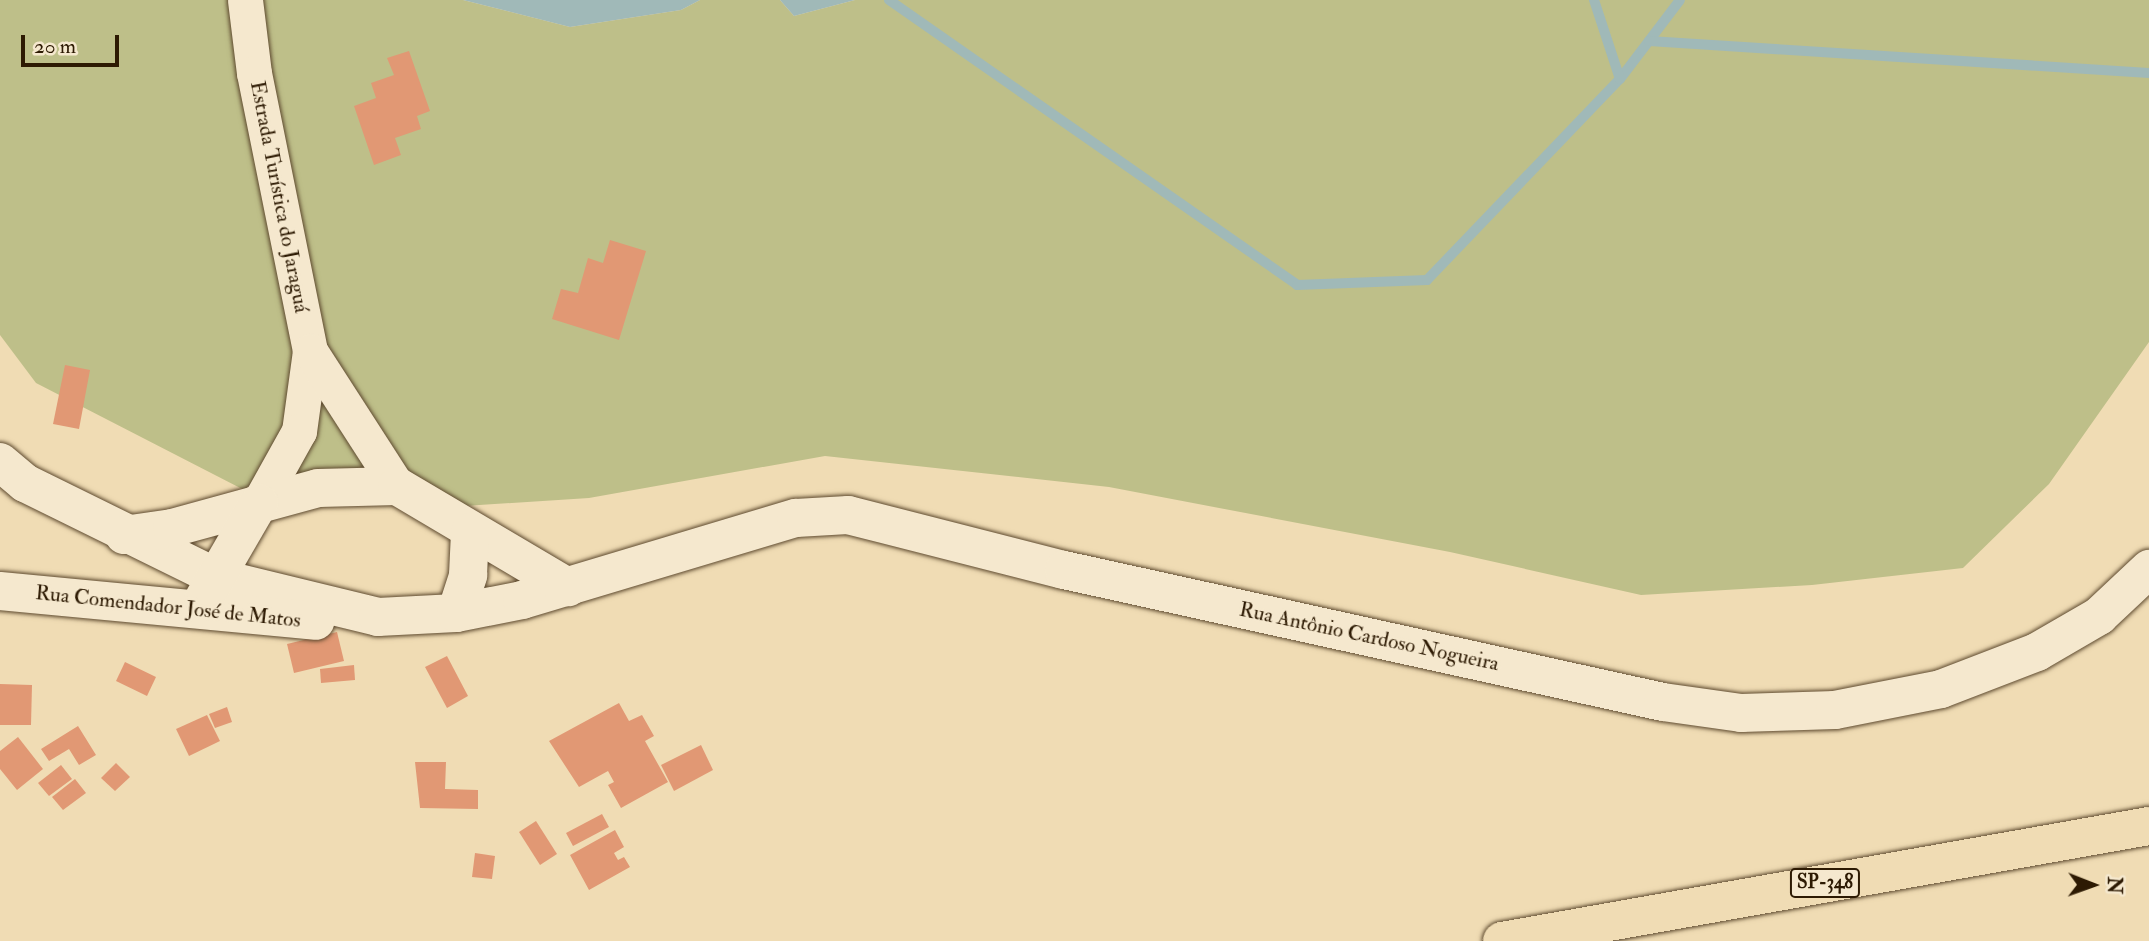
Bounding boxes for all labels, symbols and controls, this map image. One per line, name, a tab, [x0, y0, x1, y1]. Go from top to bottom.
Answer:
scale bar	[24, 21, 122, 65]
text: 20 m	[34, 33, 76, 60]
street label: Estrada Turística do Jaraguá	[244, 79, 314, 315]
street label: Rua Comendador José de Matos	[34, 581, 302, 633]
street label: Rua Antônio Cardoso Nogueira	[1237, 597, 1501, 677]
north arrow	[2058, 850, 2128, 920]
road number: SP-348	[1788, 868, 1862, 898]
text: N	[2102, 877, 2126, 894]

